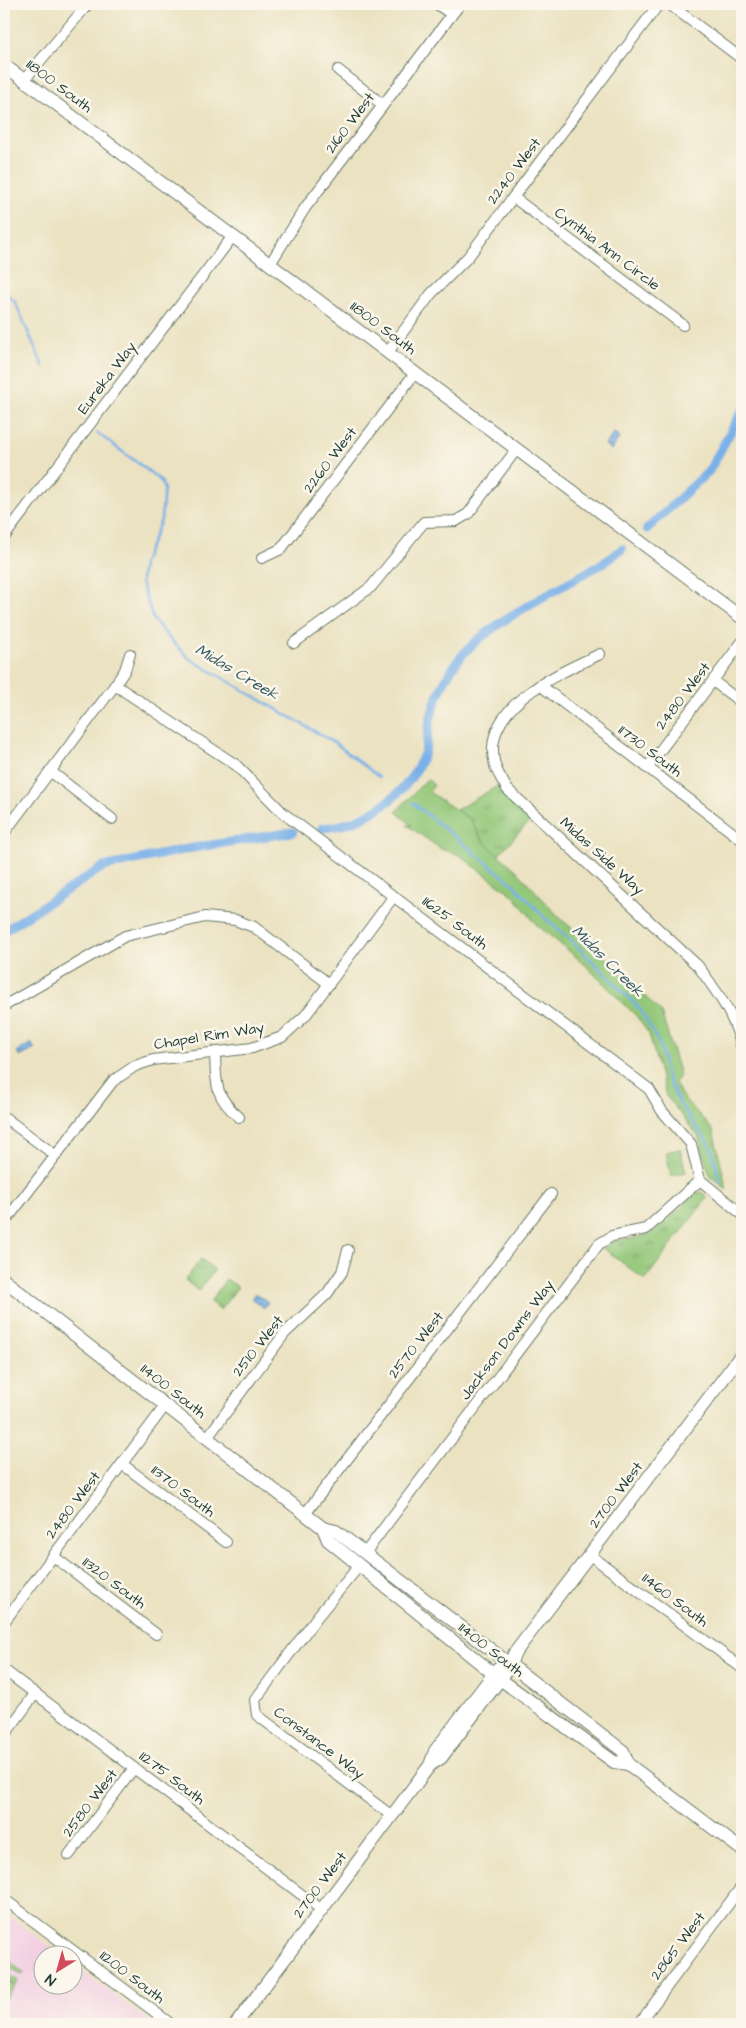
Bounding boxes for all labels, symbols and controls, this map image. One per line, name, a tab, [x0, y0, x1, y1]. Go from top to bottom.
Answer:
street label: 11800 South	[22, 54, 97, 118]
street label: 2160 West	[320, 88, 380, 158]
street label: 2240 West	[482, 133, 546, 209]
street label: Cynthia Ann Circle	[549, 202, 664, 297]
street label: 11800 South	[346, 296, 421, 360]
street label: Eureka Way	[73, 337, 142, 419]
street label: 2260 West	[298, 423, 362, 497]
water label: Midas Creek	[191, 638, 284, 706]
street label: 2480 West	[651, 658, 715, 734]
street label: 11730 South	[614, 720, 687, 782]
street label: Midas Side Way	[554, 812, 649, 900]
street label: 11625 South	[418, 891, 493, 955]
water label: Midas Creek	[567, 920, 650, 1003]
street label: Chapel Rim Way	[152, 1017, 266, 1056]
street label: Jackson Downs Way	[455, 1276, 560, 1405]
street label: 2570 West	[383, 1307, 449, 1383]
street label: 2510 West	[227, 1311, 289, 1381]
street label: 11400 South	[136, 1359, 211, 1424]
street label: 2700 West	[584, 1457, 648, 1533]
street label: 11370 South	[147, 1460, 220, 1522]
street label: 2480 West	[41, 1467, 105, 1543]
street label: 11320 South	[78, 1552, 151, 1614]
street label: 11460 South	[637, 1568, 713, 1632]
street label: 11400 South	[454, 1618, 529, 1683]
street label: Constance Way	[269, 1702, 369, 1785]
street label: 11275 South	[135, 1746, 210, 1810]
street label: 2580 West	[57, 1765, 123, 1841]
street label: 2700 West	[288, 1847, 352, 1923]
street label: 2865 West	[645, 1908, 711, 1984]
north arrow	[32, 1946, 82, 1996]
street label: 11200 South	[95, 1946, 169, 2009]
text: N	[41, 1969, 60, 1990]

